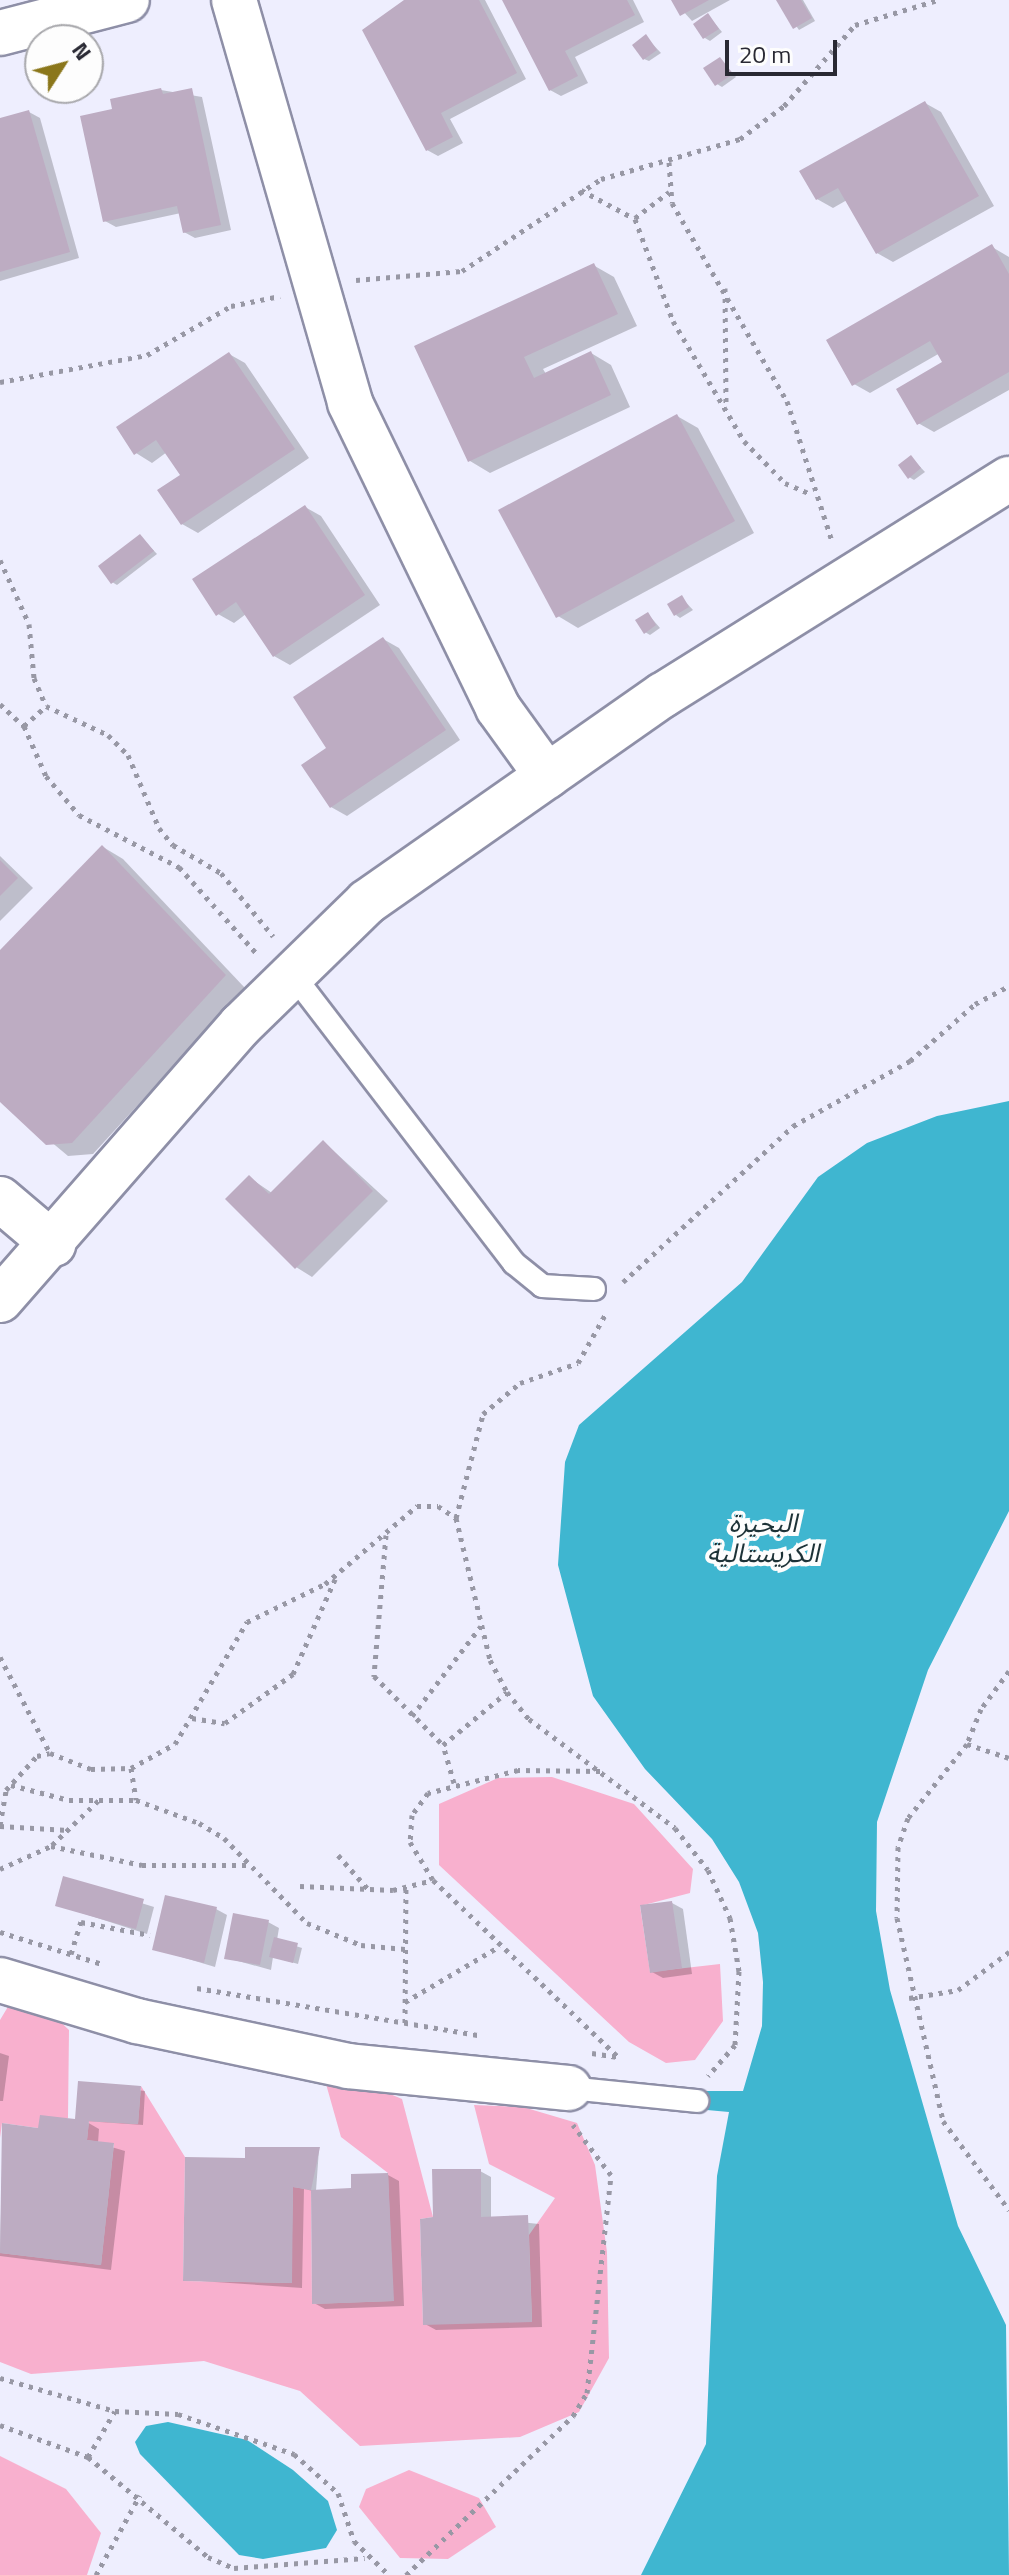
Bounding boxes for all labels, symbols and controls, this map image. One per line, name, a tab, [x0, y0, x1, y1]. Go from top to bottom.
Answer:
north arrow	[24, 24, 104, 104]
scale bar	[729, 24, 841, 74]
text: N	[64, 35, 100, 67]
text: 20 m	[739, 36, 791, 72]
water label: البحيرة الكريستالية	[707, 1507, 819, 1568]

